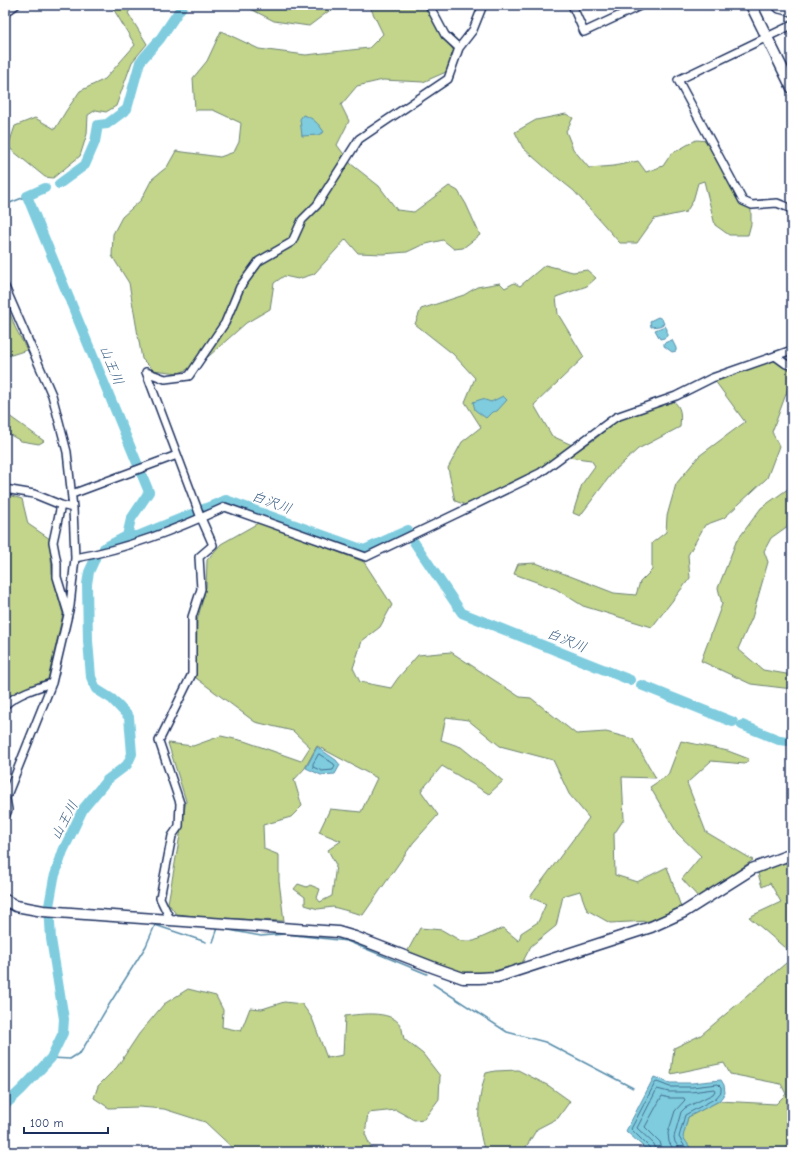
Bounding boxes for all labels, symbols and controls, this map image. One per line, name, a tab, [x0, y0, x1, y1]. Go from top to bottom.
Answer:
water label: 山王川	[96, 343, 127, 388]
water label: 白沢川	[249, 487, 294, 518]
water label: 白沢川	[544, 625, 589, 656]
water label: 山王川	[47, 798, 82, 843]
scale bar	[24, 1109, 108, 1135]
text: 100 m	[30, 1116, 63, 1130]

